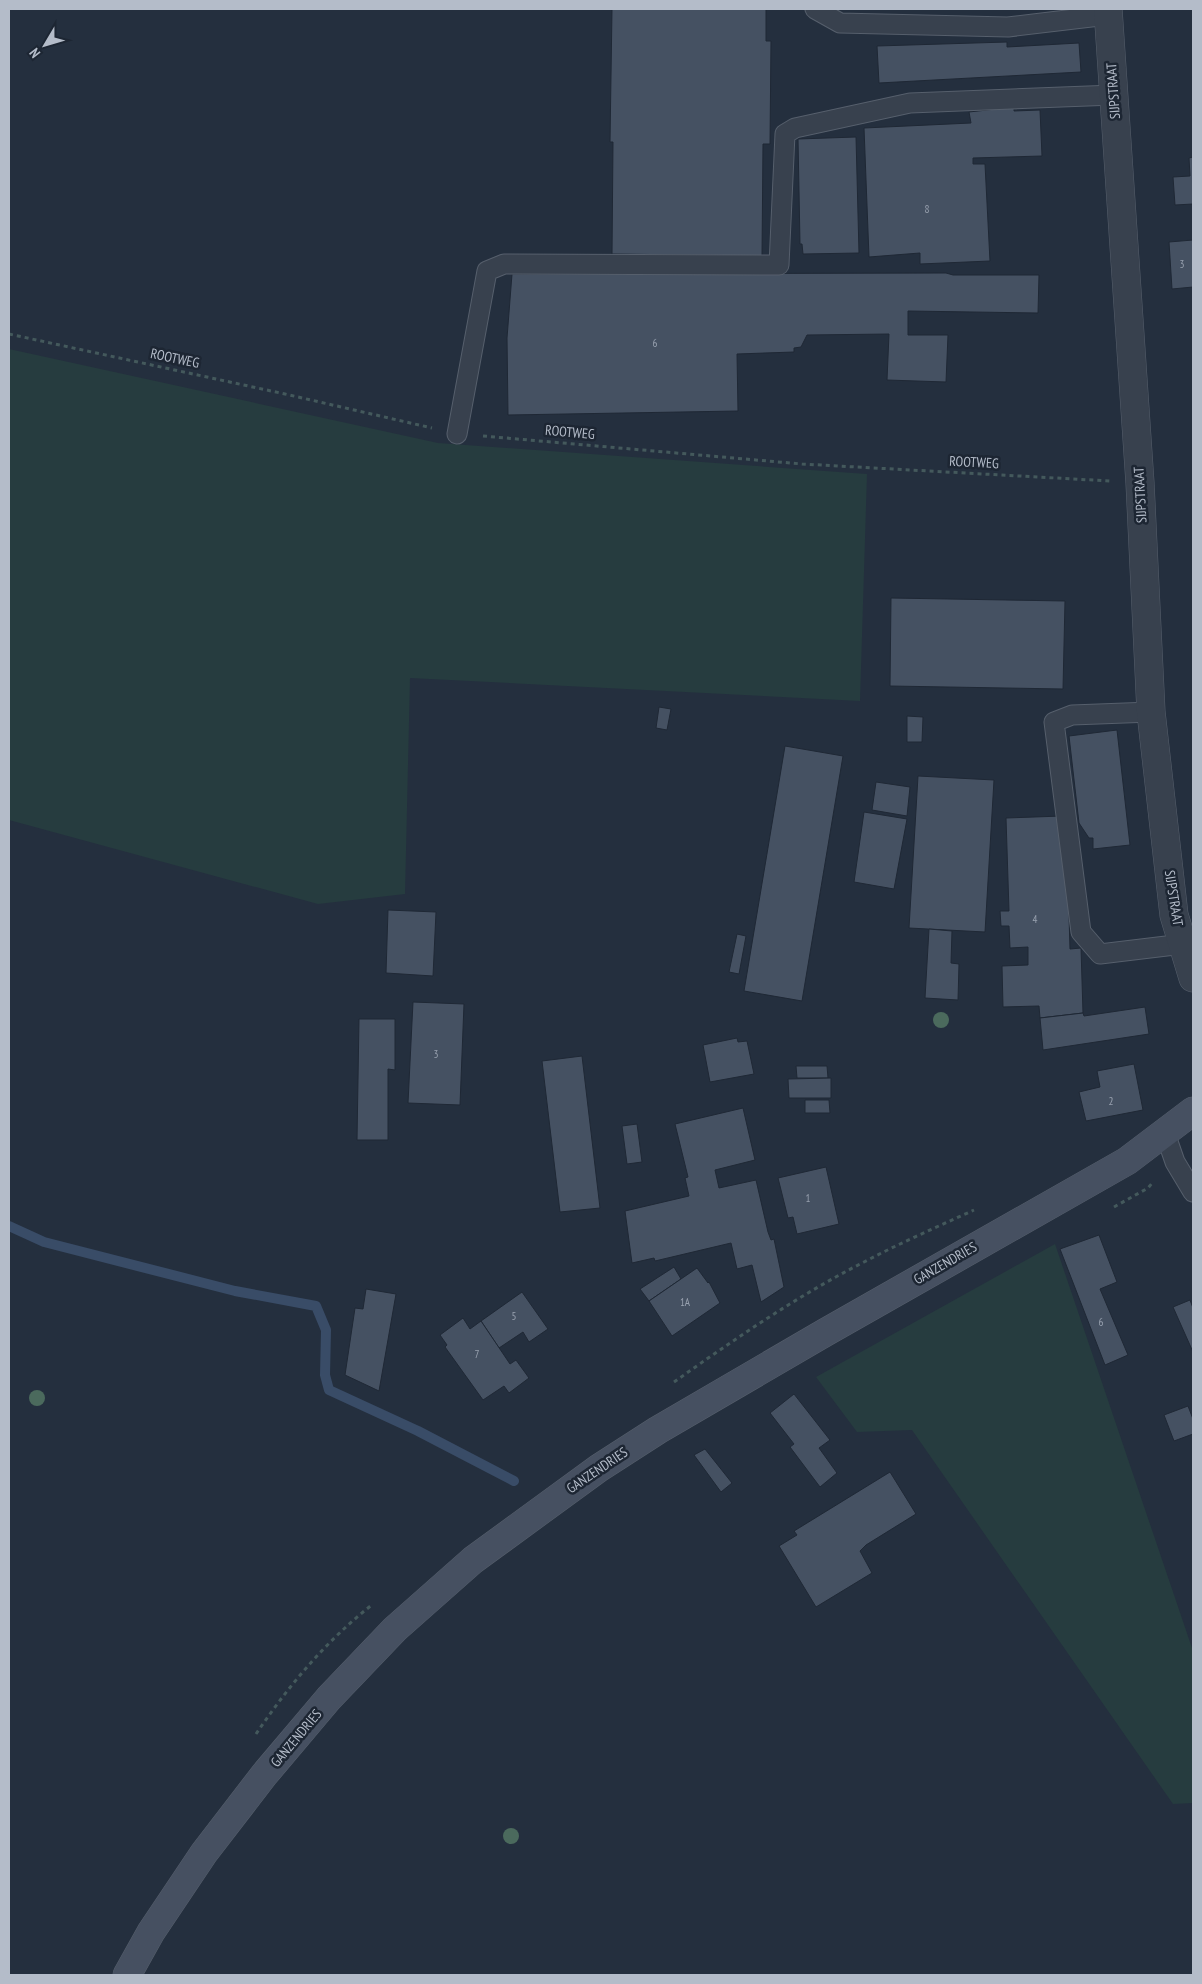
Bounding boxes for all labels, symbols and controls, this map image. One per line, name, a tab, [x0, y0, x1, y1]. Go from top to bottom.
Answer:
north arrow	[20, 20, 70, 70]
text: N	[25, 44, 44, 62]
street label: SIJPSTRAAT	[1102, 62, 1124, 120]
house number: 8	[925, 202, 930, 216]
house number: 3	[1180, 257, 1185, 271]
house number: 6	[653, 336, 658, 350]
street label: ROOTWEG	[149, 344, 201, 372]
street label: ROOTWEG	[544, 421, 596, 443]
street label: ROOTWEG	[949, 452, 999, 472]
street label: SIJPSTRAAT	[1129, 466, 1150, 524]
street label: SIJPSTRAAT	[1161, 869, 1187, 928]
house number: 4	[1033, 912, 1038, 926]
house number: 3	[434, 1047, 439, 1061]
house number: 2	[1109, 1094, 1114, 1108]
house number: 1	[806, 1191, 811, 1205]
street label: GANZENDRIES	[910, 1238, 980, 1288]
house number: 1A	[680, 1295, 691, 1309]
house number: 5	[512, 1309, 517, 1323]
house number: 6	[1099, 1315, 1104, 1329]
house number: 7	[475, 1347, 480, 1361]
street label: GANZENDRIES	[563, 1443, 631, 1497]
street label: GANZENDRIES	[267, 1705, 325, 1771]

